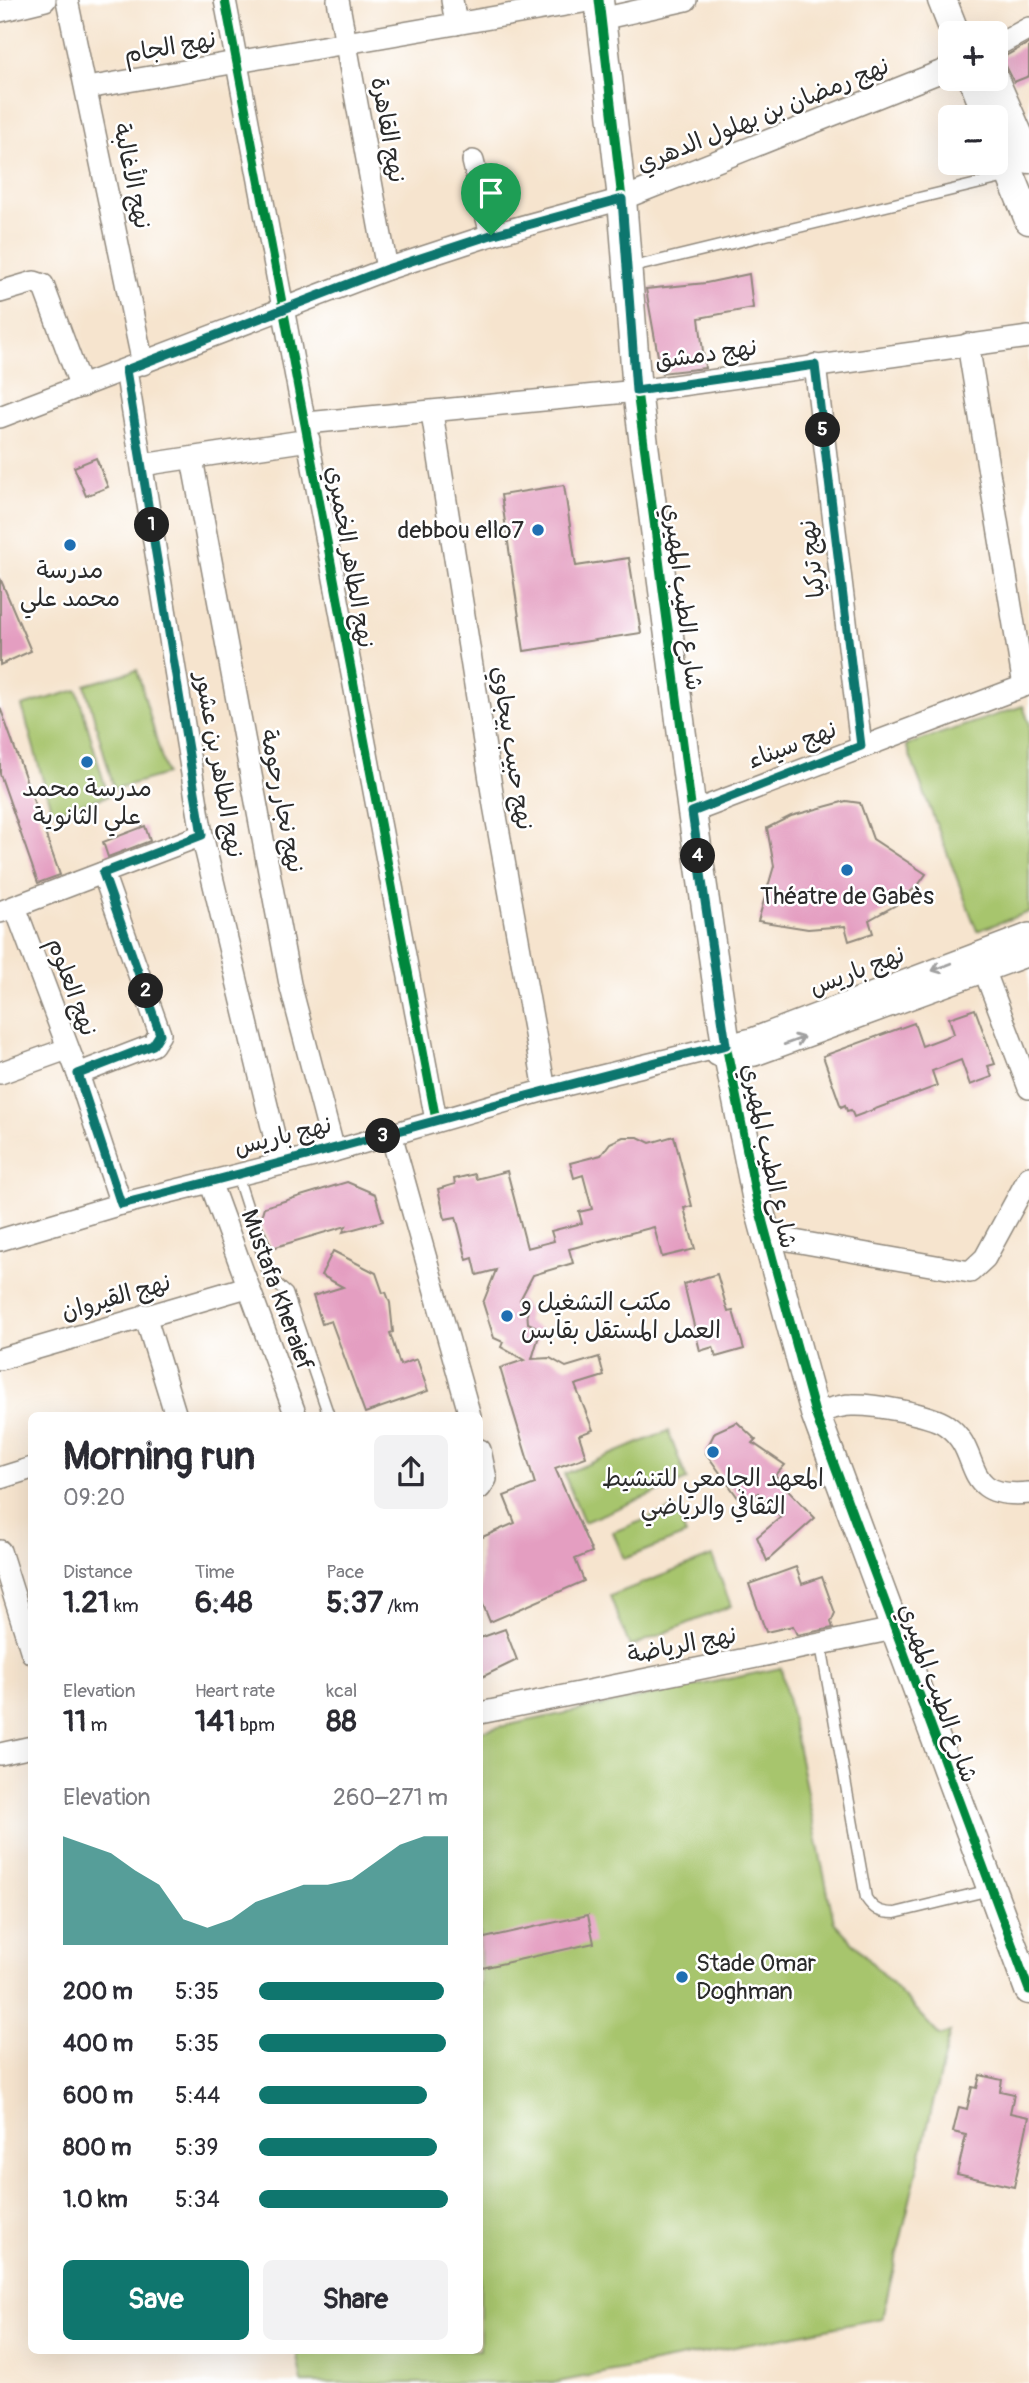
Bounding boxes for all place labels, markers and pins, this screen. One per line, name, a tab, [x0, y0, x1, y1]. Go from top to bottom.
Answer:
pin	[461, 163, 521, 235]
pin: 5	[806, 412, 840, 448]
pin: 1	[134, 508, 170, 542]
place label: debbou ello7	[398, 516, 524, 545]
marker: debbou ello7	[530, 522, 546, 538]
marker: مدرسة محمد علي	[62, 537, 78, 553]
place label: مدرسة محمد علي	[20, 556, 120, 619]
marker: مدرسة محمد علي الثانوية	[79, 754, 95, 770]
place label: مدرسة محمد علي الثانوية	[22, 774, 152, 837]
pin: 4	[680, 838, 716, 874]
marker: Théatre de Gabès	[839, 862, 855, 878]
place label: Théatre de Gabès	[760, 882, 934, 911]
pin: 2	[128, 974, 164, 1009]
pin: 3	[366, 1118, 400, 1154]
place label: مكتب التشغيل و العمل المستقل بقابس	[519, 1288, 721, 1345]
marker: مكتب التشغيل و العمل المستقل بقابس	[499, 1308, 515, 1324]
marker: المعهد الجامعي للتنشيط الثقافي والرياضي	[705, 1444, 721, 1460]
place label: المعهد الجامعي للتنشيط الثقافي والرياضي	[602, 1464, 824, 1527]
place label: Stade Omar Doghman	[696, 1949, 817, 2006]
marker: Stade Omar Doghman	[674, 1969, 690, 1985]

